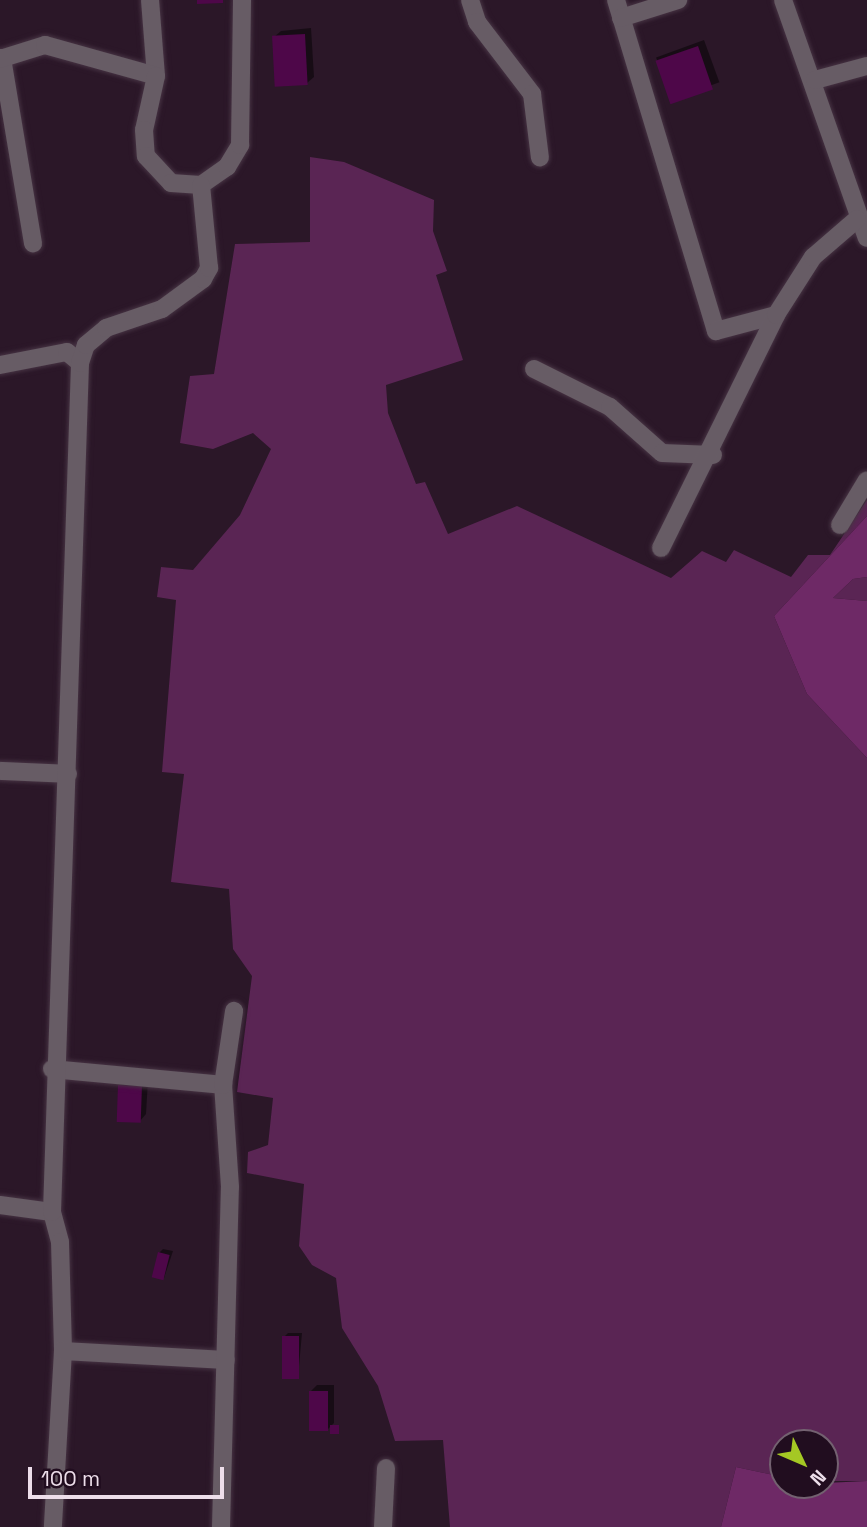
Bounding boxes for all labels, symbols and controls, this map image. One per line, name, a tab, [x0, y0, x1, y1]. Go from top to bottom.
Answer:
north arrow	[769, 1429, 839, 1499]
scale bar	[32, 1454, 228, 1498]
text: N	[805, 1464, 831, 1491]
text: 100 m	[41, 1465, 100, 1492]

